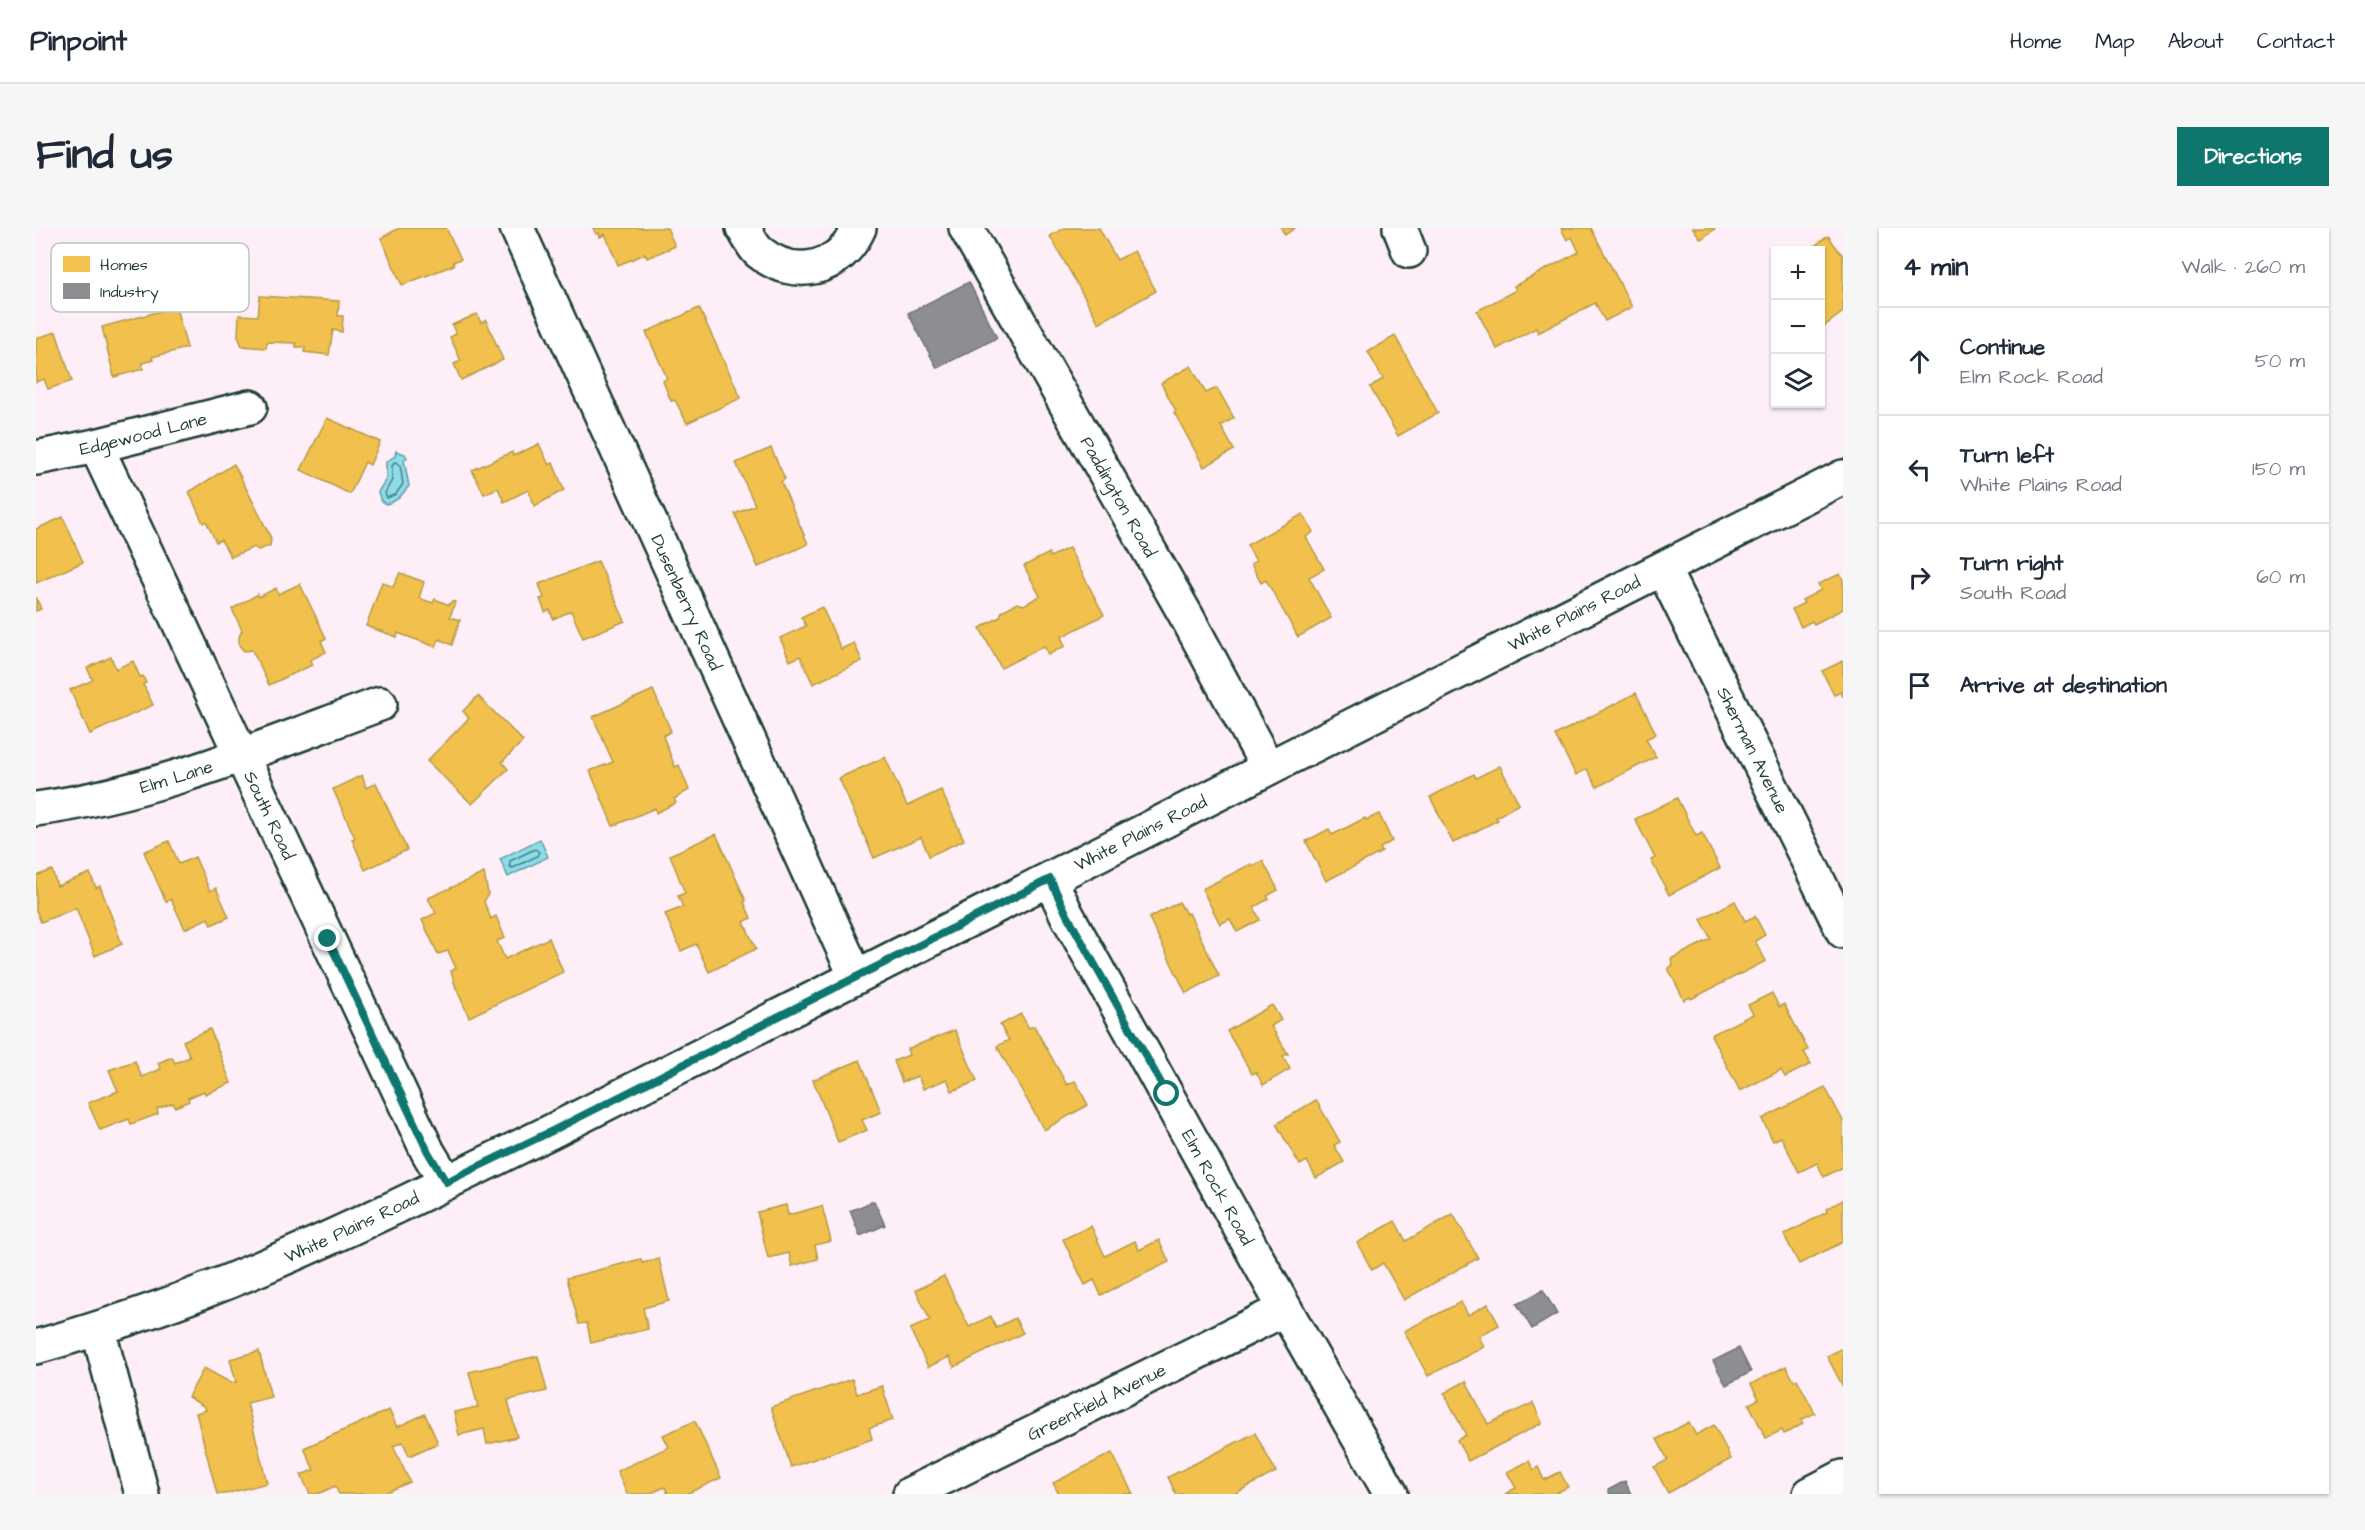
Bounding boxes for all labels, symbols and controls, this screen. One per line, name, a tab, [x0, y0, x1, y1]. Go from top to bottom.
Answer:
text: Pinpoint	[30, 22, 127, 61]
text: Home	[2010, 27, 2062, 56]
text: Map	[2095, 27, 2135, 56]
text: About	[2168, 27, 2224, 56]
text: Contact	[2257, 27, 2335, 56]
text: Find us	[36, 127, 173, 185]
button: Directions	[2177, 127, 2329, 186]
legend	[51, 243, 249, 312]
map controls	[1771, 246, 1825, 408]
button: +	[1771, 246, 1825, 300]
text: 4 min	[1903, 249, 1968, 285]
text: Walk · 260 m	[2182, 253, 2305, 281]
text: Homes	[100, 254, 148, 276]
text: Industry	[100, 281, 159, 304]
button: −	[1771, 300, 1825, 354]
text: Continue	[1960, 332, 2045, 363]
icon: ahead	[1903, 345, 1936, 378]
text: 50 m	[2255, 347, 2305, 375]
button: layers	[1771, 354, 1825, 408]
text: Elm Rock Road	[1960, 363, 2103, 391]
street label: Edgewood Lane	[77, 406, 210, 461]
street label: Paddington Road	[1074, 432, 1163, 562]
text: Turn left	[1960, 440, 2054, 471]
icon: left	[1903, 453, 1936, 486]
text: 150 m	[2252, 455, 2305, 483]
text: White Plains Road	[1960, 471, 2122, 499]
street label: Dusenberry Road	[645, 530, 728, 674]
text: Turn right	[1960, 548, 2063, 579]
icon: right	[1903, 561, 1936, 594]
text: 60 m	[2256, 563, 2305, 591]
street label: White Plains Road	[1503, 569, 1645, 657]
text: South Road	[1960, 579, 2066, 607]
icon: arrive	[1903, 669, 1936, 702]
text: Arrive at destination	[1960, 670, 2167, 701]
street label: Sherman Avenue	[1711, 682, 1795, 817]
street label: Elm Lane	[137, 754, 216, 800]
street label: South Road	[238, 767, 301, 864]
street label: White Plains Road	[1070, 789, 1211, 877]
route end	[314, 925, 340, 951]
route start	[1153, 1080, 1179, 1106]
street label: Elm Rock Road	[1176, 1125, 1260, 1250]
street label: White Plains Road	[280, 1185, 423, 1269]
street label: Greenfield Avenue	[1023, 1357, 1170, 1447]

